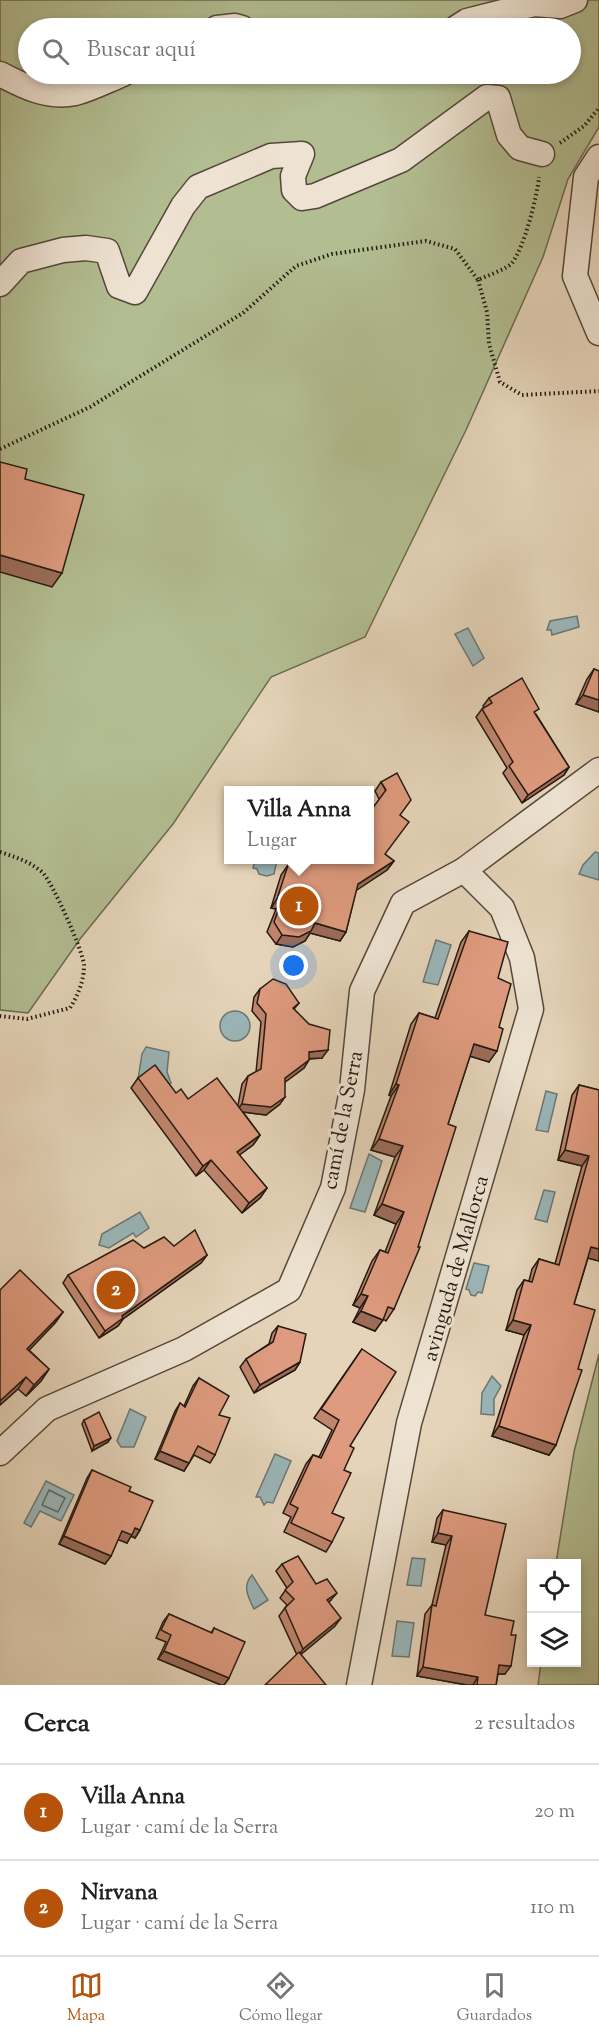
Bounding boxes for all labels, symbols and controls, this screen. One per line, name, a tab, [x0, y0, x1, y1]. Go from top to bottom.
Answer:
search box	[18, 18, 581, 84]
icon: search	[39, 35, 72, 68]
text: Buscar aquí	[87, 35, 196, 67]
popup	[224, 786, 374, 864]
text: Villa Anna	[247, 795, 351, 827]
text: Lugar	[247, 827, 297, 856]
pin: 1	[280, 884, 318, 928]
your location	[279, 951, 308, 980]
street label: camí de la Serra	[316, 1048, 372, 1192]
street label: avinguda de Mallorca	[416, 1172, 498, 1365]
pin: 2	[96, 1268, 136, 1312]
map controls	[527, 1559, 581, 1667]
button: locate	[527, 1559, 581, 1613]
button: layers	[527, 1613, 581, 1667]
text: Cerca	[24, 1706, 90, 1743]
text: 2 resultados	[474, 1710, 575, 1739]
text: Villa Anna	[81, 1782, 185, 1814]
text: 1	[40, 1798, 47, 1827]
text: 20 m	[534, 1798, 575, 1827]
text: Lugar · camí de la Serra	[81, 1814, 278, 1843]
text: Nirvana	[81, 1878, 158, 1910]
text: 2	[39, 1894, 48, 1923]
text: 110 m	[530, 1894, 575, 1923]
text: Lugar · camí de la Serra	[81, 1910, 278, 1939]
tab: Mapa	[67, 1969, 105, 2028]
tab: Cómo llegar	[239, 1969, 323, 2028]
tab: Guardados	[456, 1969, 532, 2028]

